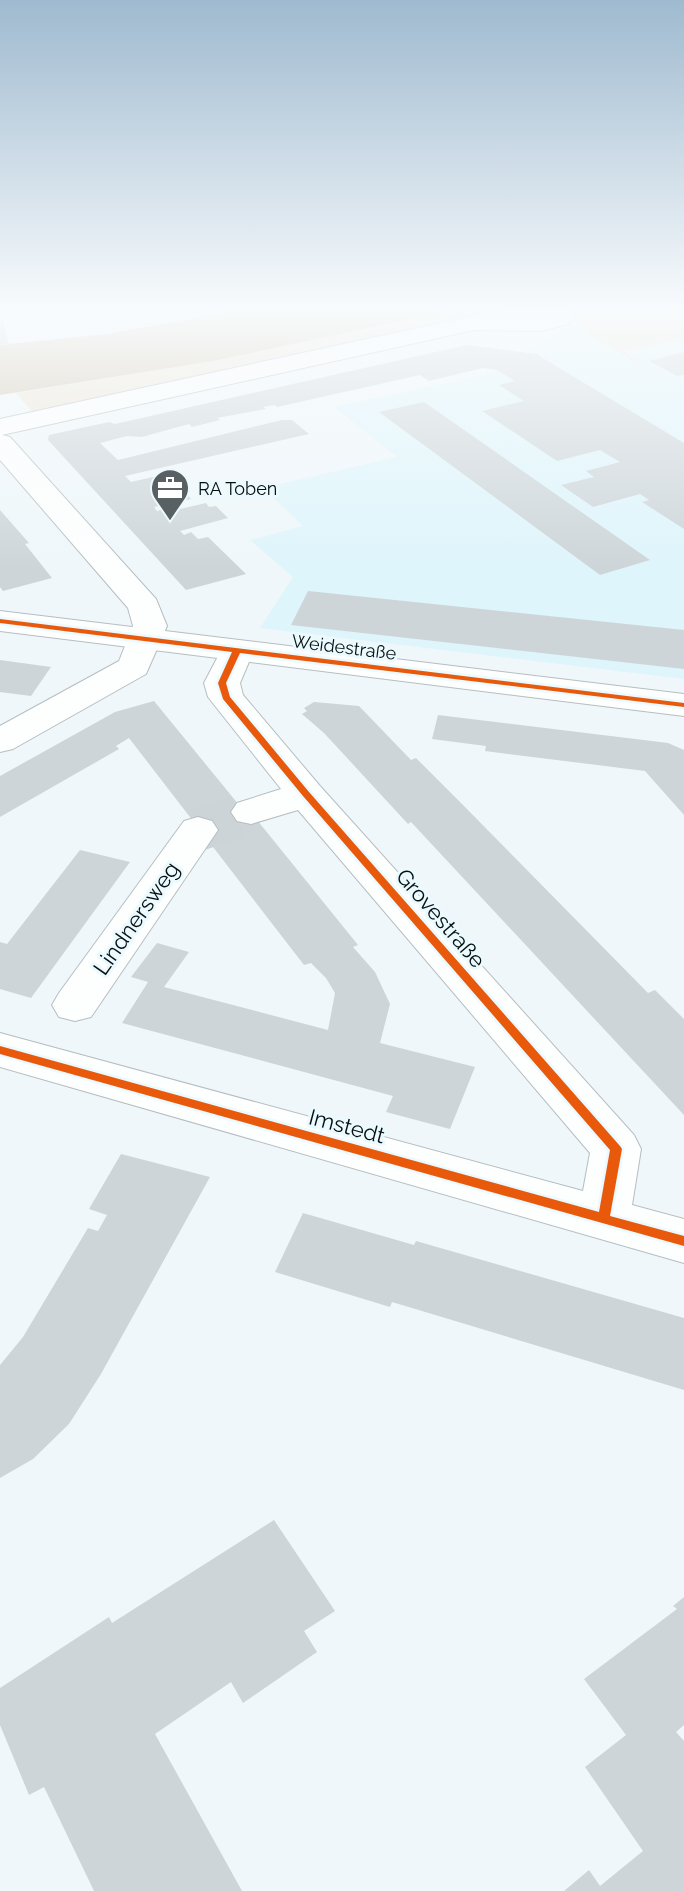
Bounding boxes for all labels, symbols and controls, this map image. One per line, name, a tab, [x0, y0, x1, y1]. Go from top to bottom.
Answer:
office icon: RA Toben	[149, 467, 191, 522]
place label: RA Toben	[198, 478, 277, 499]
street label: Weidestraße	[291, 630, 398, 664]
street label: Lindnersweg	[87, 856, 185, 980]
street label: Grovestraße	[391, 863, 491, 973]
street label: Imstedt	[306, 1103, 388, 1149]

